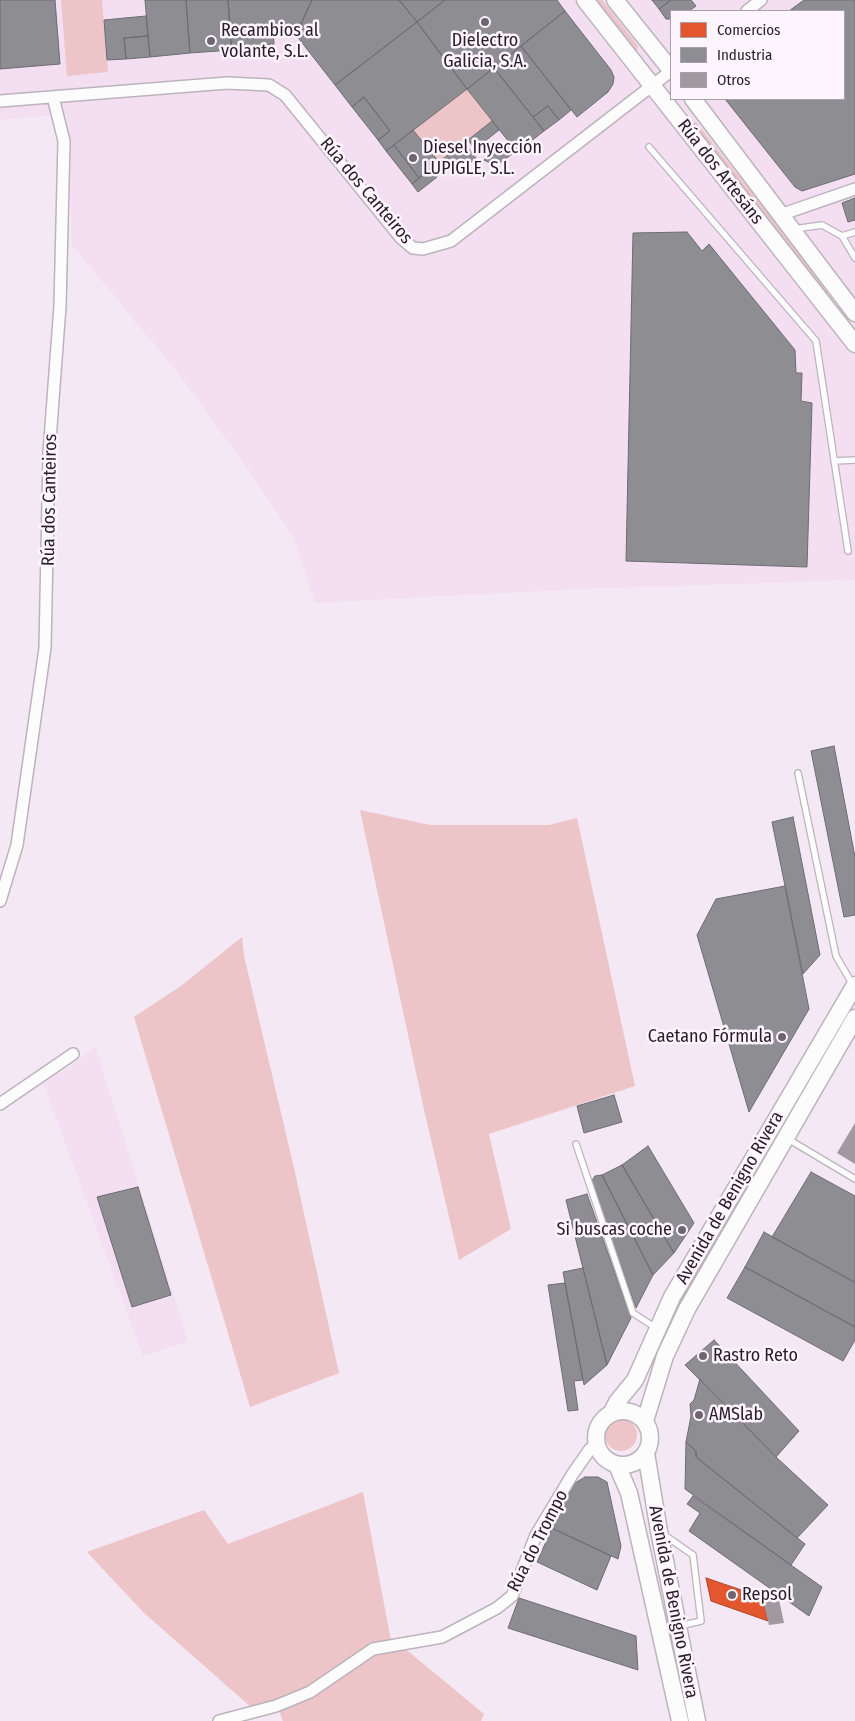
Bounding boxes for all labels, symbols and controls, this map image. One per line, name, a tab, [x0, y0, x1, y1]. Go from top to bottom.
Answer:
legend	[670, 10, 845, 100]
marker: Dielectro Galicia, S.A.	[479, 16, 491, 28]
place label: Recambios al volante, S.L.	[221, 20, 319, 62]
text: Comercios	[717, 21, 780, 39]
place label: Dielectro Galicia, S.A.	[443, 30, 527, 72]
marker: Recambios al volante, S.L.	[205, 35, 217, 47]
text: Industria	[717, 46, 772, 64]
text: Otros	[717, 71, 750, 89]
street label: Rúa dos Artesáns	[672, 115, 768, 229]
street label: Rúa dos Canteiros	[315, 133, 417, 249]
place label: Diesel Inyección LUPIGLE, S.L.	[423, 137, 542, 180]
marker: Diesel Inyección LUPIGLE, S.L.	[407, 152, 419, 164]
street label: Rúa dos Canteiros	[38, 434, 62, 566]
place label: Caetano Fórmula	[648, 1026, 772, 1048]
marker: Caetano Fórmula	[776, 1031, 788, 1043]
street label: Avenida de Benigno Rivera	[672, 1108, 788, 1288]
place label: Si buscas coche	[557, 1219, 672, 1241]
marker: Si buscas coche	[676, 1224, 688, 1236]
place label: Rastro Reto	[713, 1345, 798, 1367]
marker: Rastro Reto	[697, 1350, 709, 1362]
place label: AMSlab	[709, 1404, 763, 1426]
marker: AMSlab	[693, 1409, 705, 1421]
street label: Rúa do Trompo	[503, 1486, 573, 1596]
street label: Avenida de Benigno Rivera	[644, 1504, 702, 1700]
place label: Repsol	[742, 1584, 792, 1606]
marker: Repsol	[726, 1589, 738, 1601]

